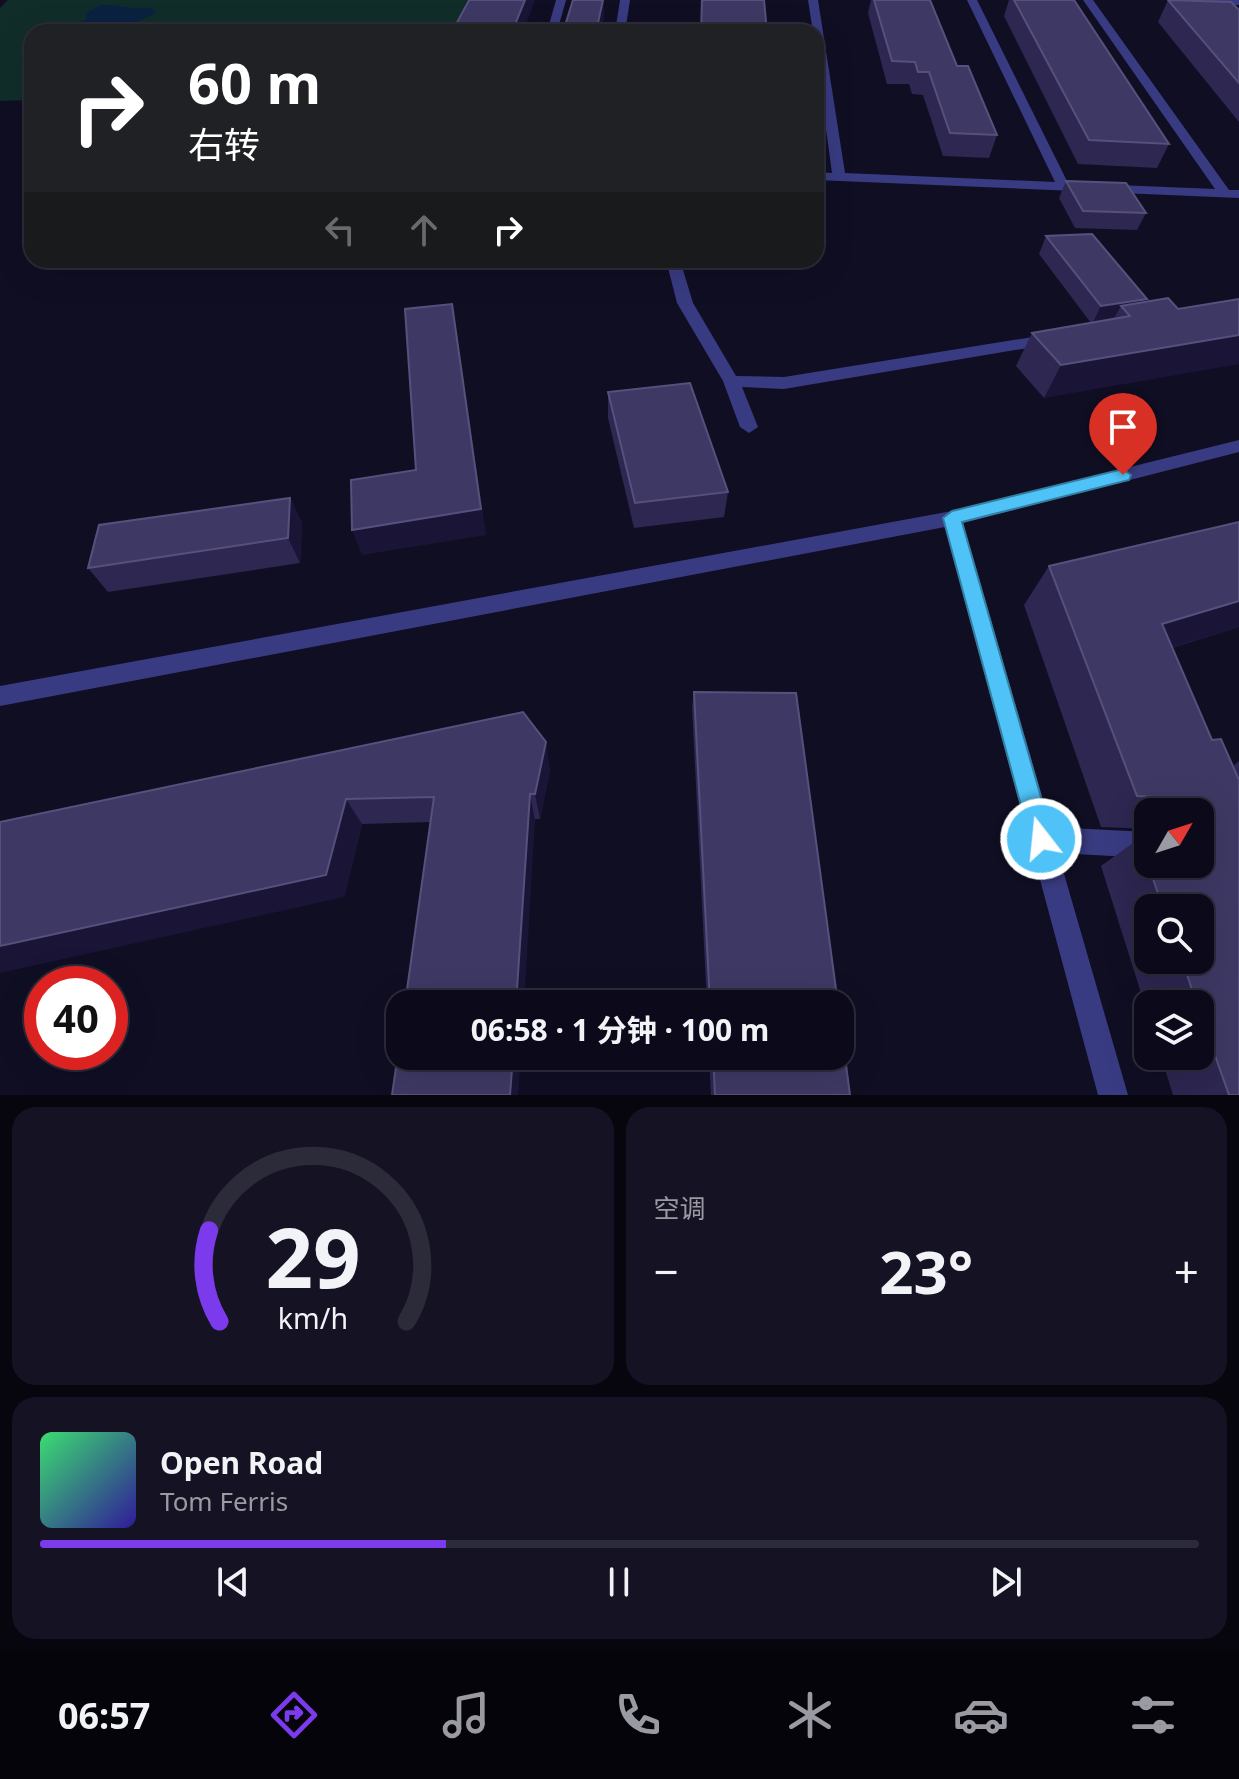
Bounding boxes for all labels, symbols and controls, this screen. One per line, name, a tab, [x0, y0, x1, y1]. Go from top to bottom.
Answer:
text: 60 m	[188, 44, 321, 120]
icon: right	[56, 56, 160, 160]
text: 右转	[188, 120, 260, 169]
icon: left	[318, 208, 362, 252]
icon: ahead	[402, 208, 446, 252]
icon: right	[486, 208, 530, 252]
pin	[1089, 393, 1157, 475]
icon: arrive	[1101, 405, 1145, 449]
position arrow	[999, 797, 1083, 881]
north arrow	[1134, 798, 1214, 878]
map controls	[1134, 798, 1214, 1070]
button: search	[1134, 894, 1214, 974]
speed limit sign: 40	[24, 966, 128, 1070]
button: layers	[1134, 990, 1214, 1070]
text: 06:58 · 1 分钟 · 100 m	[471, 1009, 769, 1050]
text: 空调	[654, 1190, 706, 1226]
text: 29	[265, 1199, 360, 1312]
text: 23°	[879, 1230, 973, 1312]
text: −	[654, 1241, 679, 1301]
text: +	[1174, 1241, 1199, 1301]
text: km/h	[278, 1298, 348, 1337]
text: Open Road	[160, 1442, 323, 1483]
text: Tom Ferris	[160, 1483, 288, 1519]
icon: previous	[211, 1560, 255, 1604]
icon: pause	[597, 1560, 641, 1604]
icon: next	[984, 1560, 1028, 1604]
icon: directions	[266, 1687, 322, 1743]
icon: music	[438, 1687, 494, 1743]
icon: phone	[610, 1687, 666, 1743]
icon: climate	[782, 1687, 838, 1743]
icon: car	[953, 1687, 1009, 1743]
icon: filters	[1125, 1687, 1181, 1743]
text: 06:57	[58, 1691, 150, 1740]

